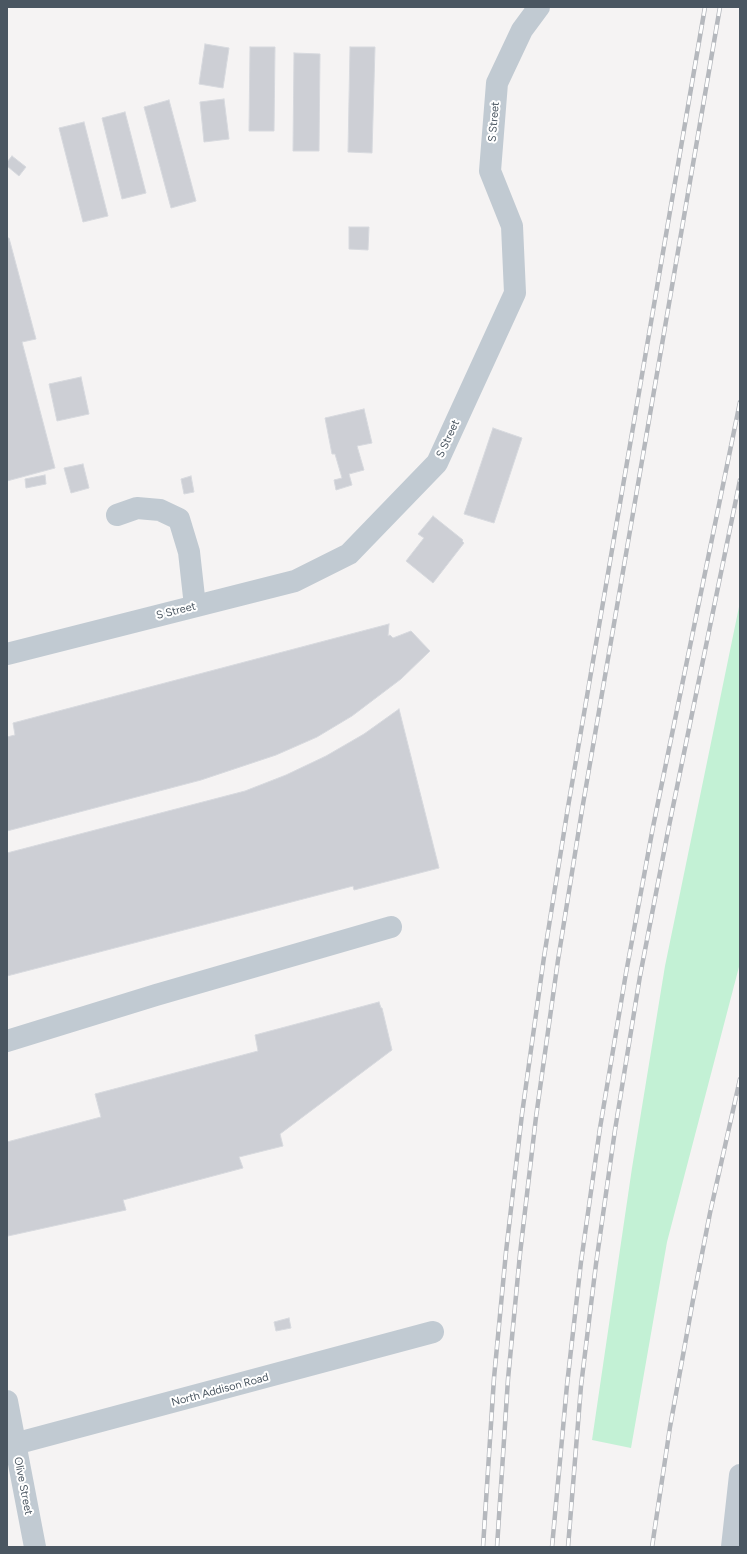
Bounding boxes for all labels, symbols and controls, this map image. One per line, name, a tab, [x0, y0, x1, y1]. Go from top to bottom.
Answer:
street label: S Street	[486, 101, 502, 143]
street label: S Street	[434, 418, 462, 460]
street label: S Street	[155, 600, 197, 622]
street label: North Addison Road	[170, 1371, 270, 1409]
street label: Olive Street	[11, 1456, 35, 1516]

